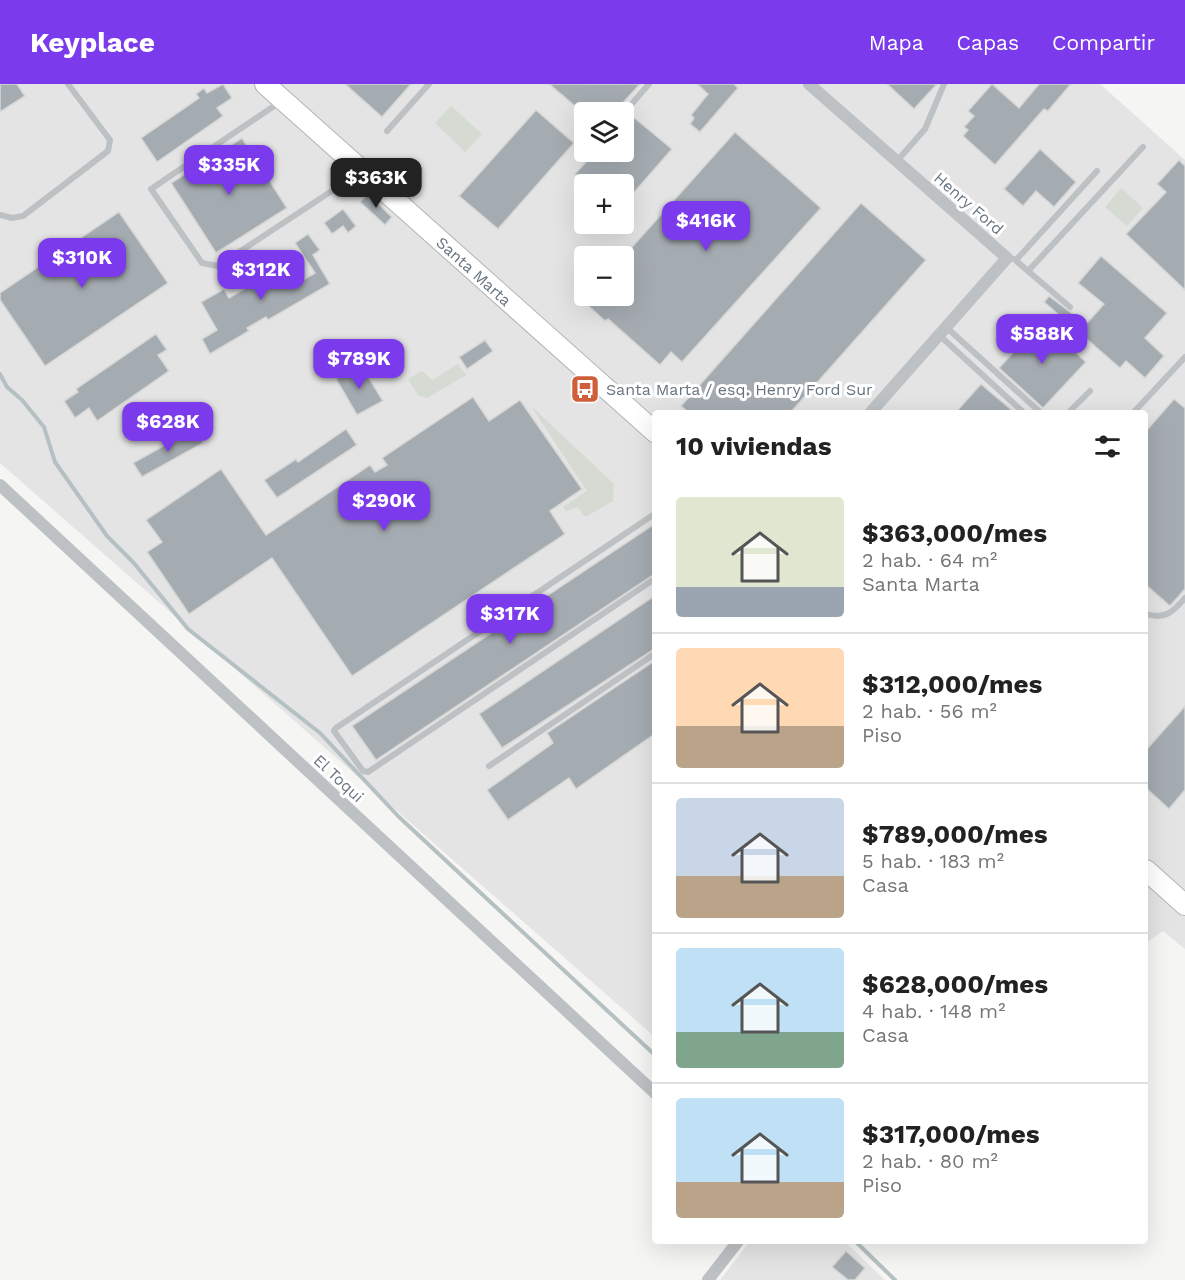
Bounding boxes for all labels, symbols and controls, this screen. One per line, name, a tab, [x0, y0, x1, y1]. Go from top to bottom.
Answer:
text: Keyplace	[30, 26, 155, 59]
text: Mapa	[869, 30, 924, 55]
text: Capas	[957, 30, 1019, 55]
text: Compartir	[1052, 30, 1155, 55]
map controls	[574, 102, 634, 306]
button: layers	[574, 102, 634, 162]
pin: $335K	[187, 145, 271, 196]
text: $335K	[198, 152, 260, 176]
pin: $363K	[334, 158, 418, 209]
text: $363K	[345, 165, 407, 189]
street label: Henry Ford	[930, 168, 1007, 239]
button: +	[574, 174, 634, 234]
pin: $416K	[664, 201, 748, 252]
text: $416K	[676, 208, 736, 232]
street label: Santa Marta	[432, 233, 515, 310]
pin: $310K	[40, 238, 124, 289]
text: $310K	[52, 245, 112, 269]
button: −	[574, 246, 634, 306]
pin: $312K	[219, 250, 303, 301]
text: $312K	[231, 257, 291, 281]
pin: $588K	[1000, 314, 1084, 365]
text: $588K	[1010, 321, 1074, 345]
pin: $789K	[317, 339, 401, 390]
text: $789K	[327, 346, 391, 370]
bus stop icon: Santa Marta / esq. Henry Ford Sur	[569, 373, 601, 405]
place label: Santa Marta / esq. Henry Ford Sur	[606, 380, 873, 399]
pin: $628K	[126, 402, 210, 453]
text: $628K	[136, 409, 200, 433]
icon: filters	[1091, 430, 1124, 463]
text: 10 viviendas	[676, 431, 832, 461]
pin: $290K	[342, 481, 426, 532]
text: $290K	[352, 488, 416, 512]
text: $363,000/mes	[862, 518, 1047, 548]
icon: home	[724, 521, 796, 593]
text: 2 hab. · 64 m²	[862, 548, 997, 572]
text: Santa Marta	[862, 572, 980, 596]
pin: $317K	[468, 594, 552, 645]
text: $317K	[480, 601, 540, 625]
text: $312,000/mes	[862, 669, 1042, 699]
icon: home	[724, 672, 796, 744]
text: 2 hab. · 56 m²	[862, 699, 997, 723]
text: Piso	[862, 723, 902, 747]
street label: El Toqui	[310, 751, 368, 806]
text: $789,000/mes	[862, 819, 1048, 849]
icon: home	[724, 822, 796, 894]
text: 5 hab. · 183 m²	[862, 849, 1004, 873]
text: Casa	[862, 873, 909, 897]
text: $628,000/mes	[862, 969, 1048, 999]
icon: home	[724, 972, 796, 1044]
text: 4 hab. · 148 m²	[862, 999, 1005, 1023]
text: Casa	[862, 1023, 909, 1047]
text: $317,000/mes	[862, 1119, 1040, 1149]
icon: home	[724, 1122, 796, 1194]
text: 2 hab. · 80 m²	[862, 1149, 998, 1173]
text: Piso	[862, 1173, 902, 1197]

